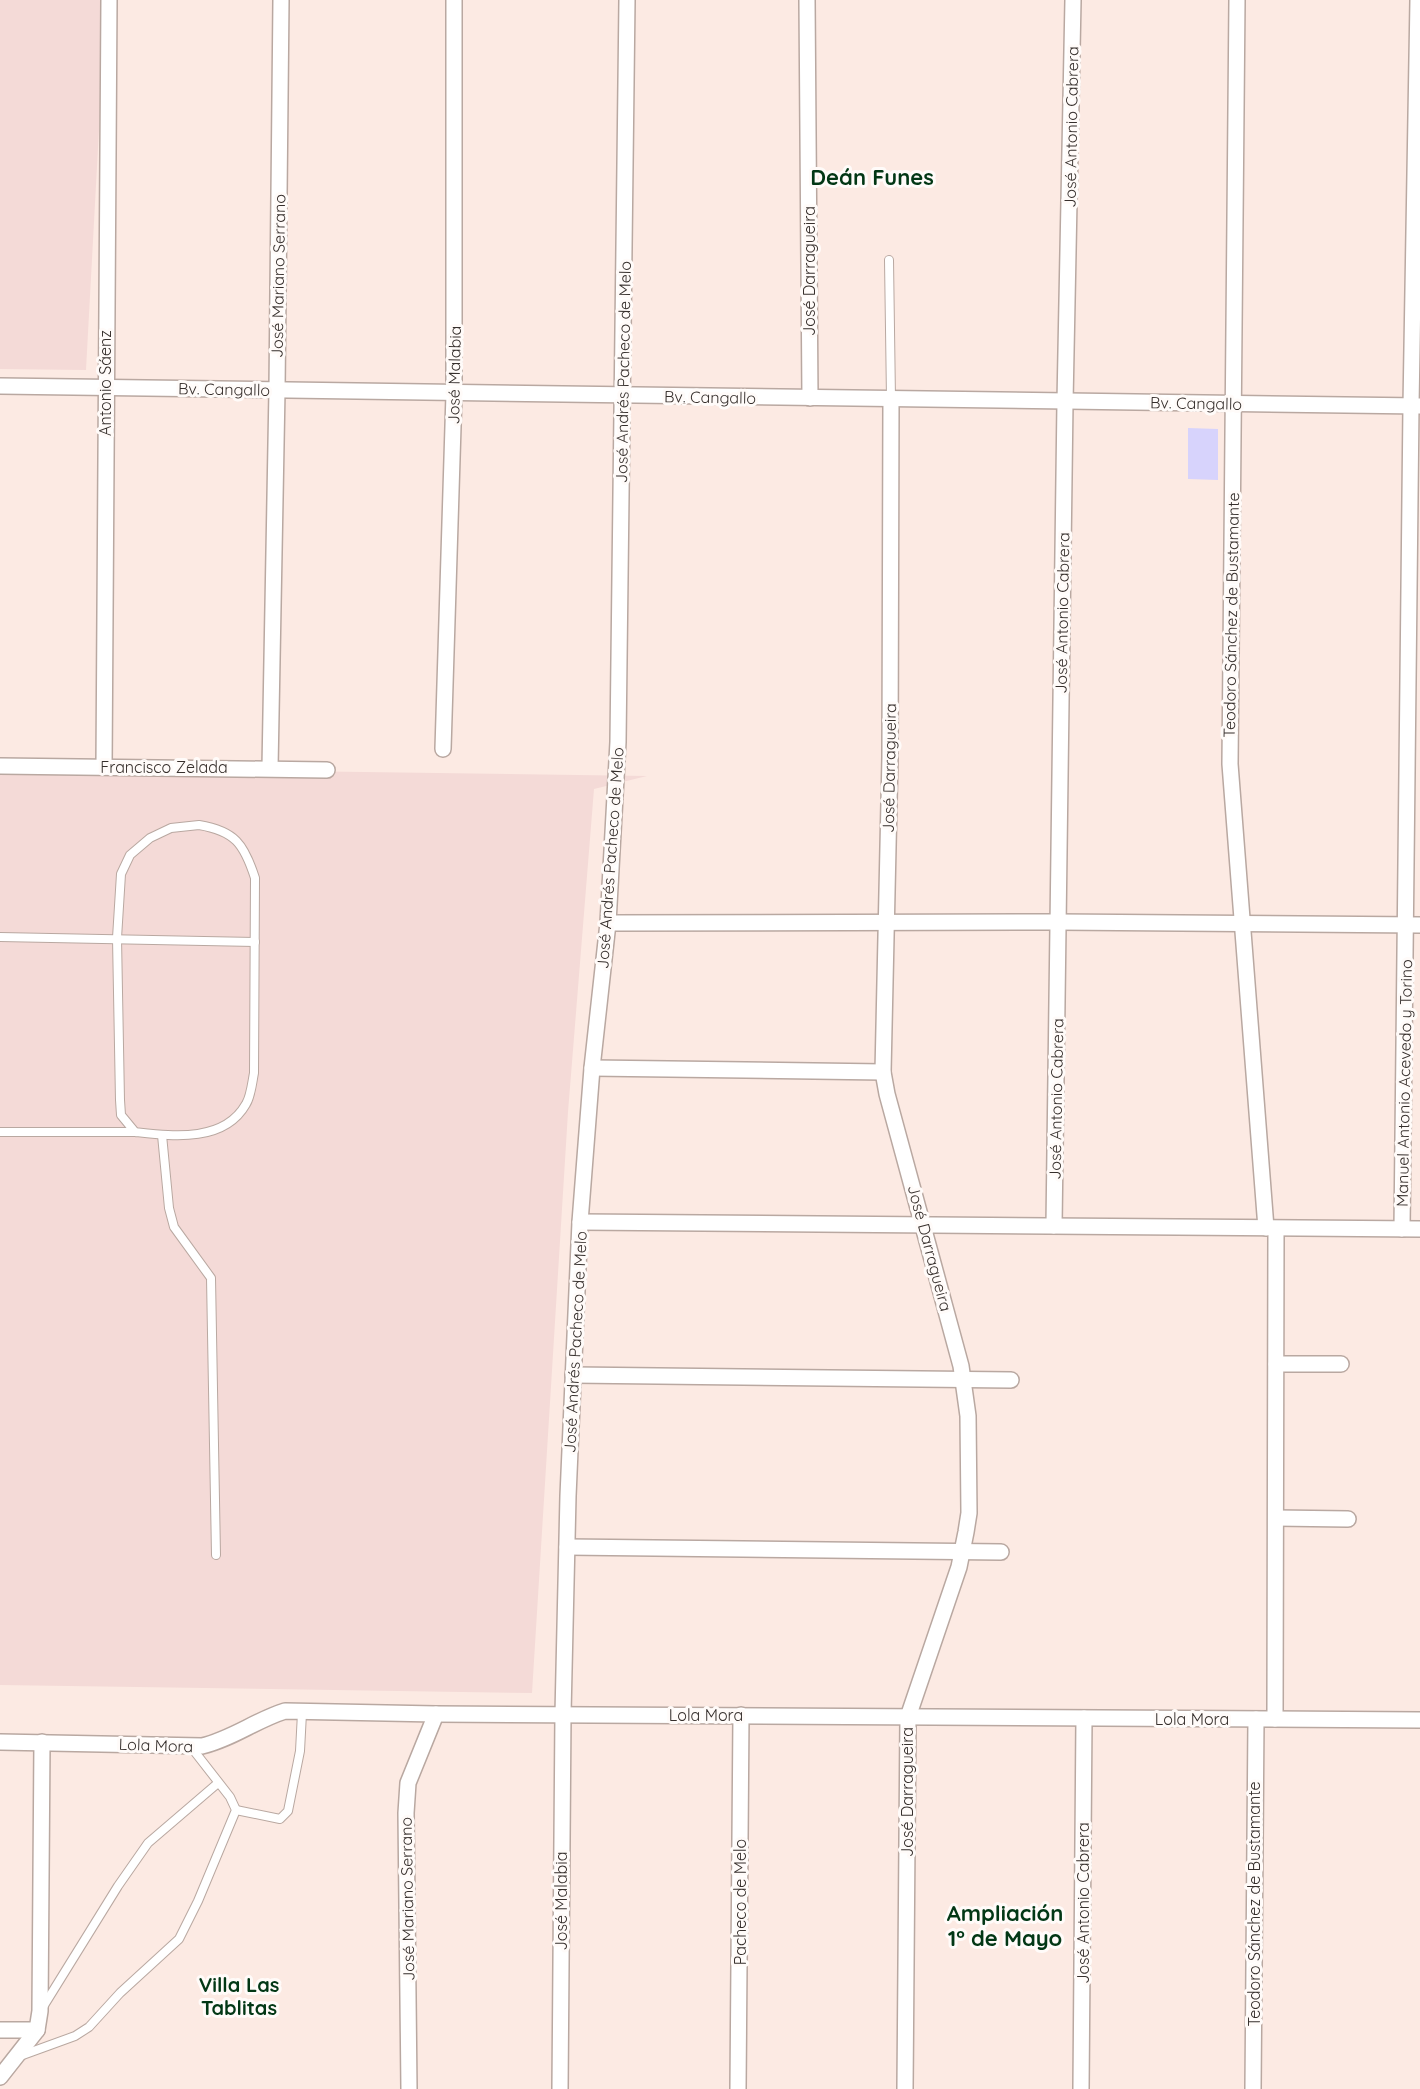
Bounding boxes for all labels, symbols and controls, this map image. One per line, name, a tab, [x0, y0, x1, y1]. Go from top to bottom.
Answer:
street label: José Antonio Cabrera	[1060, 46, 1082, 208]
district label: Deán Funes	[810, 163, 934, 191]
street label: José Mariano Serrano	[267, 194, 289, 358]
street label: José Darragueira	[799, 206, 819, 336]
street label: José Andrés Pacheco de Melo	[611, 261, 635, 483]
street label: José Malabia	[443, 325, 465, 425]
street label: Antonio Sáenz	[95, 330, 115, 436]
street label: Bv. Cangallo	[178, 378, 270, 400]
street label: Bv. Cangallo	[664, 386, 756, 408]
street label: Bv. Cangallo	[1150, 392, 1242, 414]
street label: Teodoro Sánchez de Bustamante	[1219, 492, 1243, 738]
street label: José Antonio Cabrera	[1051, 532, 1073, 694]
street label: José Darragueira	[878, 703, 900, 833]
street label: José Andrés Pacheco de Melo	[592, 746, 628, 970]
street label: Francisco Zelada	[100, 757, 228, 777]
street label: Manuel Antonio Acevedo y Torino	[1392, 959, 1416, 1207]
street label: José Antonio Cabrera	[1045, 1018, 1067, 1180]
street label: José Darragueira	[904, 1183, 956, 1313]
street label: José Andrés Pacheco de Melo	[559, 1231, 591, 1453]
street label: Lola Mora	[669, 1705, 743, 1725]
street label: Lola Mora	[1155, 1709, 1229, 1729]
street label: José Darragueira	[897, 1727, 917, 1857]
street label: Lola Mora	[118, 1734, 194, 1756]
street label: Teodoro Sánchez de Bustamante	[1244, 1781, 1264, 2027]
street label: José Mariano Serrano	[396, 1817, 418, 1981]
street label: José Antonio Cabrera	[1073, 1822, 1093, 1984]
street label: Pacheco de Melo	[730, 1839, 750, 1965]
street label: José Malabia	[551, 1852, 571, 1950]
district label: Ampliación 1° de Mayo	[947, 1899, 1063, 1952]
district label: Villa Las Tablitas	[199, 1972, 279, 2020]

